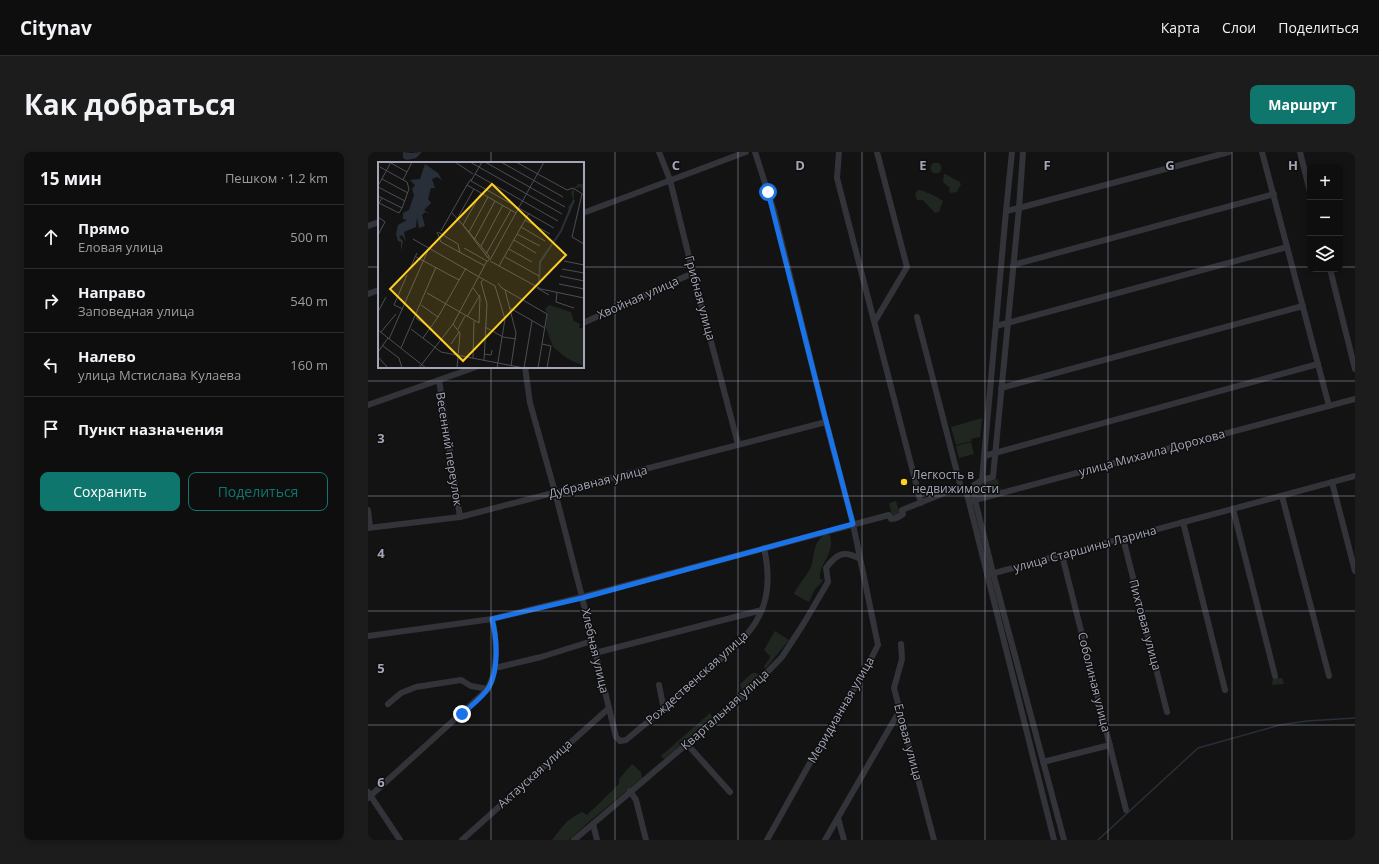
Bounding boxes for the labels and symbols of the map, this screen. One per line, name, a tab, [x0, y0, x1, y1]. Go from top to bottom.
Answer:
text: C	[672, 156, 680, 174]
text: D	[795, 156, 805, 174]
text: E	[919, 156, 927, 174]
text: F	[1043, 156, 1051, 174]
text: G	[1165, 156, 1175, 174]
text: H	[1288, 156, 1298, 174]
inset map	[378, 162, 584, 368]
route start	[759, 183, 777, 201]
street label: Грибная улица	[681, 254, 720, 342]
street label: Хвойная улица	[594, 272, 681, 323]
street label: Весенний переулок	[432, 391, 467, 508]
street label: улица Михаила Дорохова	[1077, 425, 1227, 480]
text: 3	[377, 429, 385, 447]
street label: Дубравная улица	[547, 461, 649, 502]
place label: Легкость в недвижимости	[912, 466, 999, 497]
marker: Легкость в недвижимости	[899, 477, 909, 487]
street label: улица Старшины Ларина	[1011, 521, 1158, 576]
text: 4	[377, 544, 385, 562]
street label: Пихтовая улица	[1125, 577, 1166, 672]
street label: Хлебная улица	[577, 607, 613, 695]
street label: Рождественская улица	[642, 627, 752, 728]
street label: Соболиная улица	[1074, 630, 1115, 734]
street label: Меридианная улица	[803, 654, 878, 766]
text: 5	[377, 659, 385, 677]
street label: Квартальная улица	[677, 665, 772, 754]
street label: Еловая улица	[890, 702, 927, 782]
route end	[453, 705, 471, 723]
street label: Актауская улица	[494, 735, 576, 812]
text: 6	[377, 773, 385, 791]

